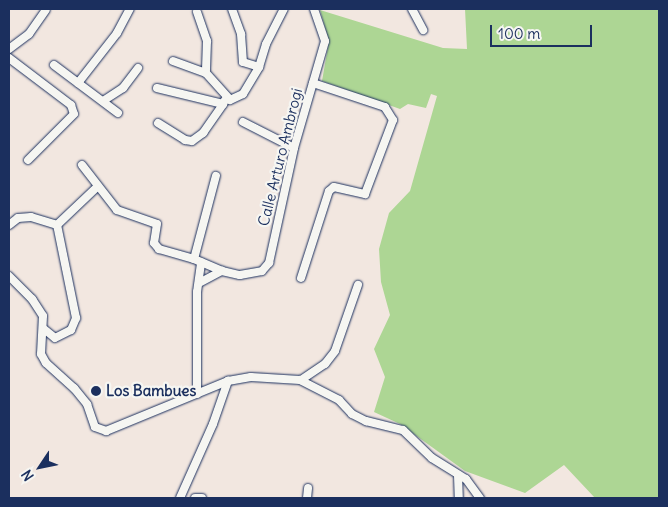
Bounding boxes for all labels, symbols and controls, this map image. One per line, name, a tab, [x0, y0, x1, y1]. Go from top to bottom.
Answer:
scale bar	[493, 15, 596, 47]
text: 100 m	[498, 24, 540, 43]
street label: Calle Arturo Ambrogi	[254, 86, 306, 228]
place label: Los Bambues	[106, 382, 196, 400]
marker: Los Bambues	[90, 385, 102, 397]
north arrow	[15, 442, 65, 492]
text: N	[17, 466, 38, 484]

